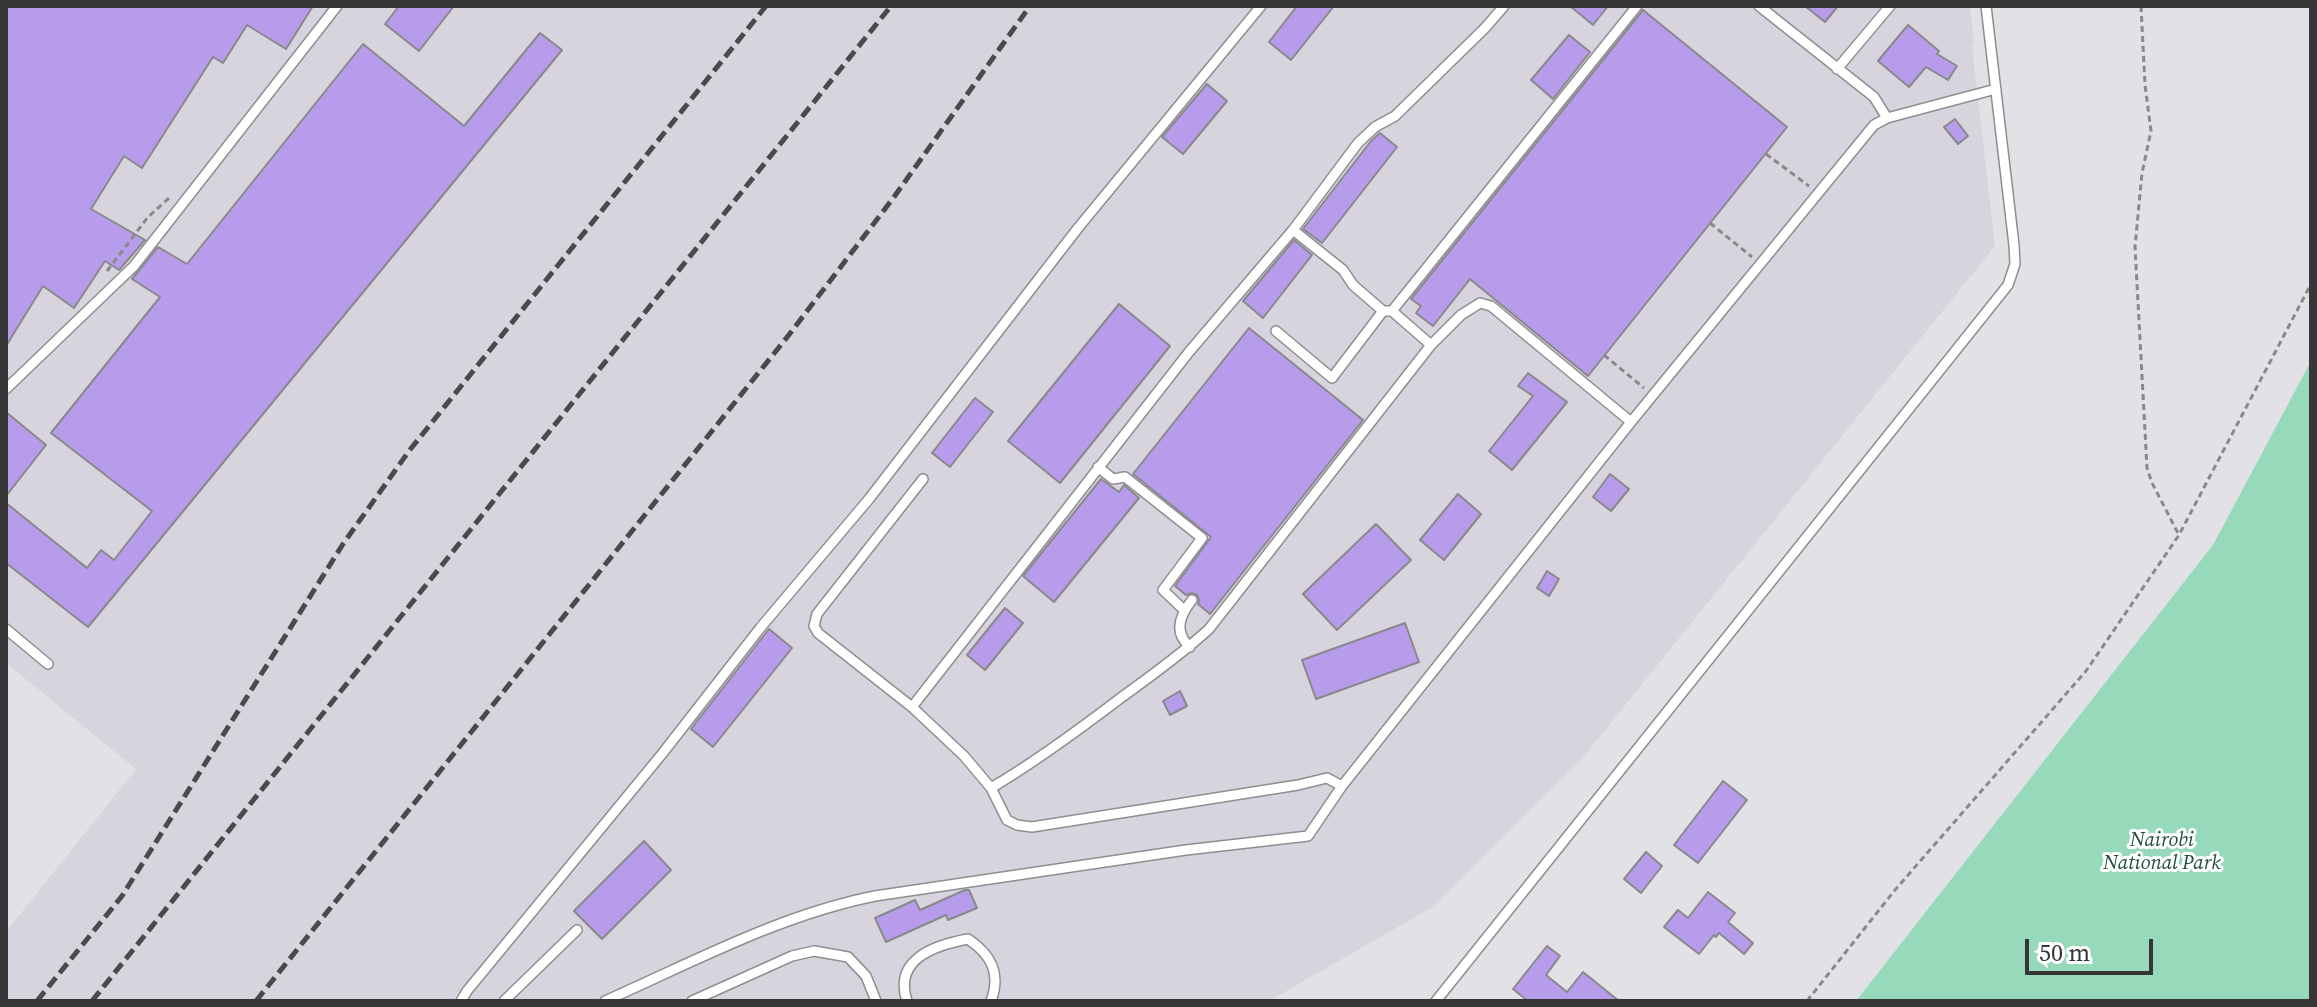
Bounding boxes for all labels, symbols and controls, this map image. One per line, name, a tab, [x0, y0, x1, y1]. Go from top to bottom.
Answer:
park label: Nairobi National Park	[2103, 829, 2221, 876]
scale bar	[2029, 923, 2157, 973]
text: 50 m	[2039, 936, 2090, 969]

